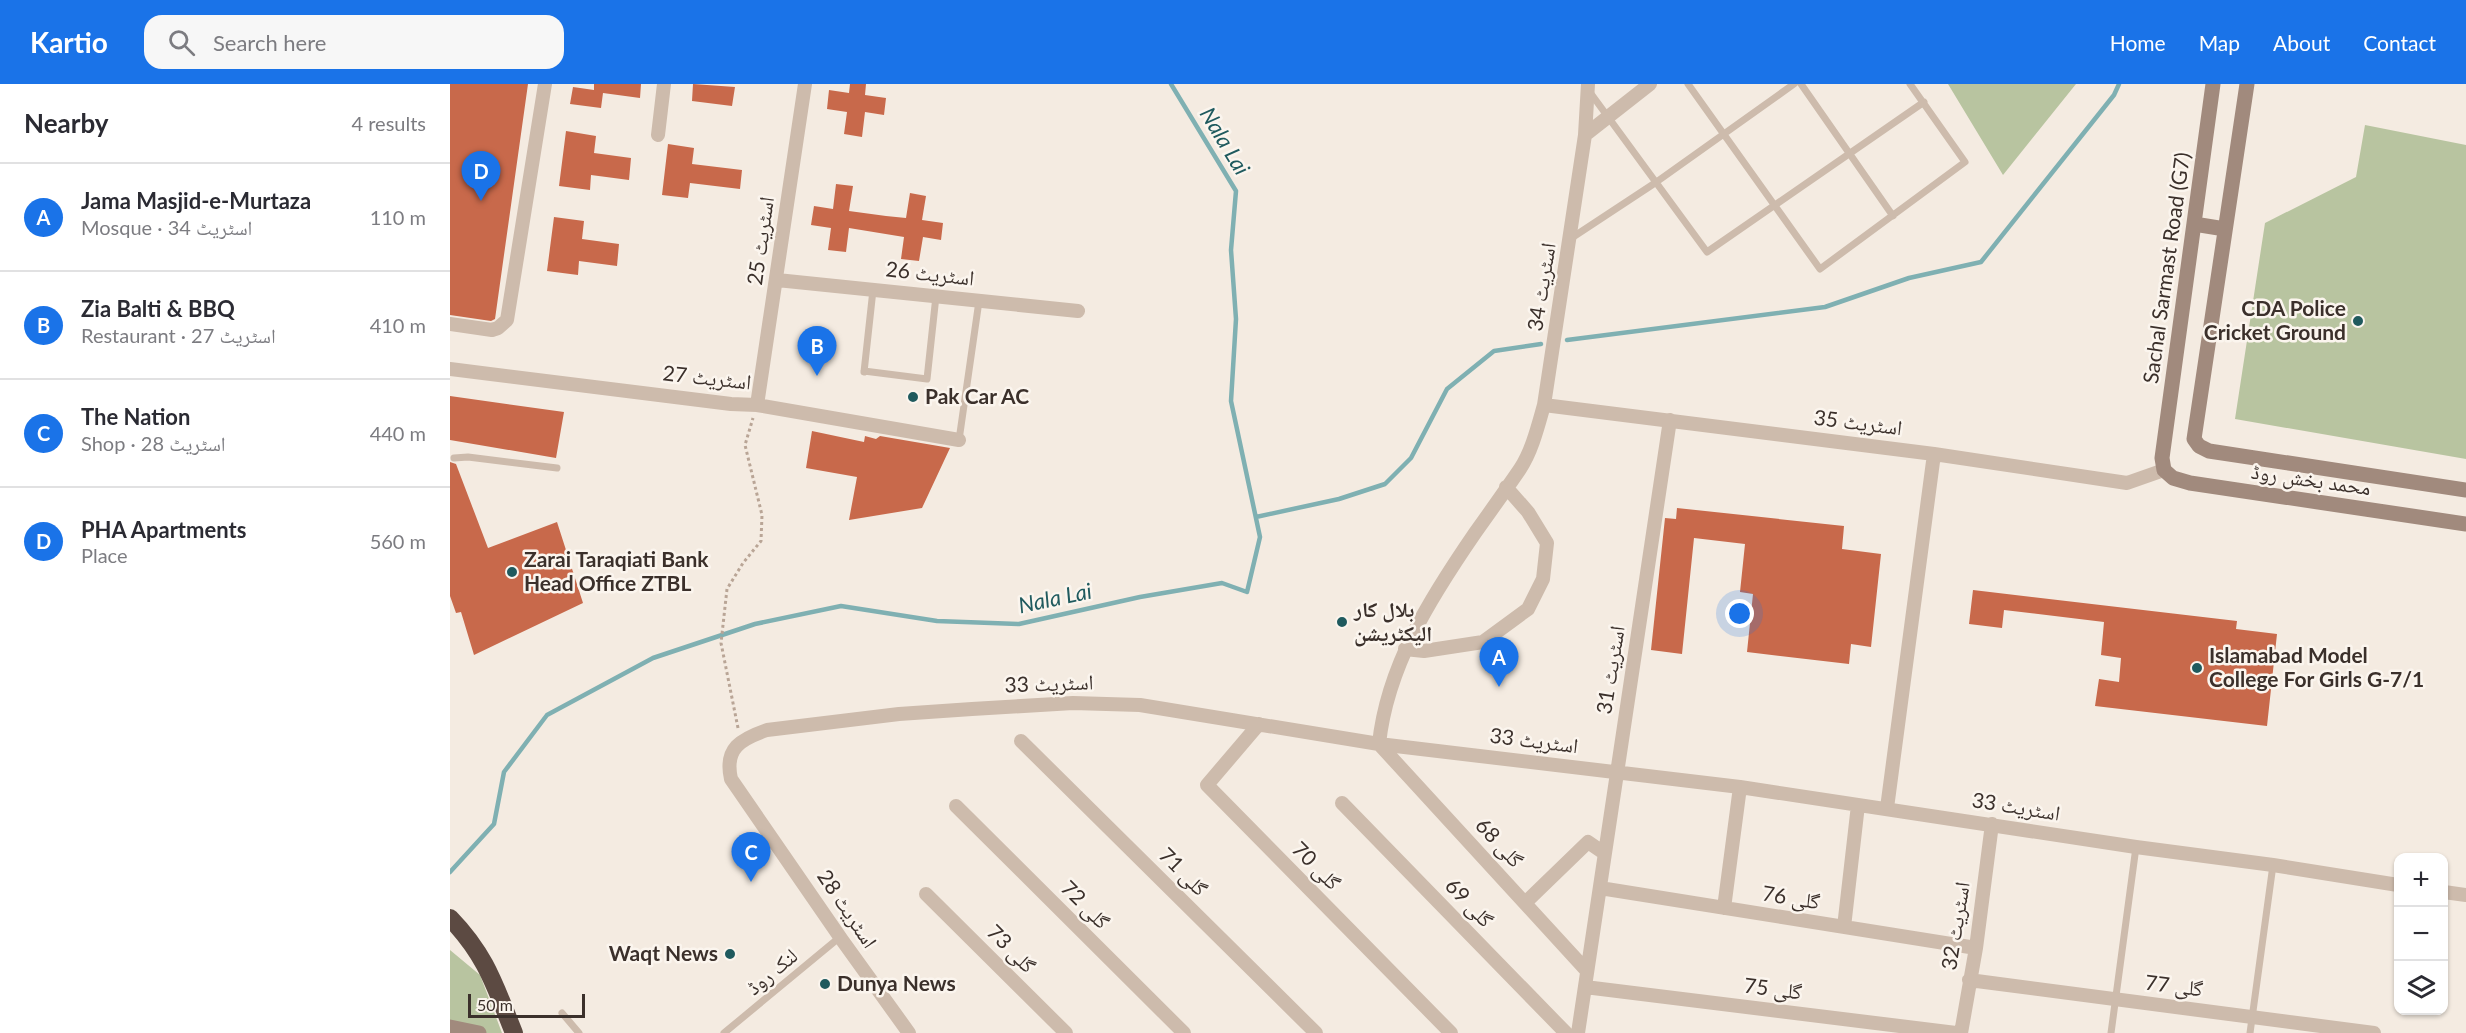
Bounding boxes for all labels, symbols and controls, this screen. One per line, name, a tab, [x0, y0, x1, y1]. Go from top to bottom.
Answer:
search box	[144, 15, 564, 69]
text: Kartio	[30, 25, 108, 59]
icon: search	[165, 26, 198, 59]
text: Search here	[213, 29, 326, 56]
text: Home	[2110, 30, 2166, 55]
text: Map	[2199, 30, 2240, 55]
text: About	[2273, 30, 2330, 55]
text: Contact	[2363, 30, 2436, 55]
water label: Nala Lai	[1195, 102, 1256, 180]
text: Nearby	[24, 107, 109, 139]
text: 4 results	[351, 111, 426, 135]
street label: Sachal Sarmast Road (G7)	[2137, 150, 2194, 385]
pin: D	[462, 152, 501, 201]
text: Jama Masjid-e-Murtaza	[81, 187, 311, 214]
street label: اسٹریٹ 25	[741, 195, 778, 287]
text: A	[37, 205, 50, 229]
text: 110 m	[370, 205, 426, 229]
text: Mosque · اسٹریٹ 34	[81, 215, 252, 239]
street label: اسٹریٹ 34	[1521, 241, 1560, 333]
street label: اسٹریٹ 26	[885, 255, 976, 290]
text: Zia Balti & BBQ	[81, 295, 235, 322]
place label: CDA Police Cricket Ground	[2204, 295, 2346, 344]
text: B	[37, 313, 50, 337]
text: 410 m	[370, 313, 426, 337]
marker: CDA Police Cricket Ground	[2351, 314, 2365, 328]
text: Restaurant · اسٹریٹ 27	[81, 323, 276, 347]
pin: B	[798, 326, 836, 376]
street label: اسٹریٹ 27	[662, 359, 753, 394]
place label: Pak Car AC	[925, 383, 1029, 408]
marker: Pak Car AC	[906, 390, 920, 404]
text: The Nation	[81, 403, 190, 430]
street label: اسٹریٹ 35	[1812, 404, 1904, 440]
text: C	[37, 421, 50, 445]
text: 440 m	[370, 421, 426, 445]
text: Shop · اسٹریٹ 28	[81, 431, 226, 455]
street label: محمد بخش روڈ	[2249, 458, 2373, 501]
text: PHA Apartments	[81, 516, 246, 543]
text: D	[36, 529, 51, 553]
text: 560 m	[370, 529, 426, 553]
text: Place	[81, 543, 128, 567]
place label: Zarai Taraqiati Bank Head Office ZTBL	[524, 546, 709, 595]
marker: Zarai Taraqiati Bank Head Office ZTBL	[505, 565, 519, 579]
water label: Nala Lai	[1016, 577, 1094, 618]
place label: بلال کار الیکٹریشن	[1353, 596, 1432, 647]
your location	[1725, 599, 1754, 628]
marker: بلال کار الیکٹریشن	[1335, 615, 1349, 629]
street label: اسٹریٹ 31	[1590, 624, 1629, 716]
pin: A	[1480, 638, 1518, 687]
place label: Islamabad Model College For Girls G-7/1	[2209, 642, 2424, 691]
marker: Islamabad Model College For Girls G-7/1	[2190, 661, 2204, 675]
street label: اسٹریٹ 33	[1004, 668, 1094, 697]
street label: اسٹریٹ 33	[1488, 722, 1580, 758]
street label: اسٹریٹ 33	[1970, 786, 2062, 825]
street label: گلی 68	[1470, 812, 1529, 873]
pin: C	[732, 832, 770, 882]
street label: گلی 70	[1286, 836, 1347, 896]
street label: گلی 71	[1153, 842, 1214, 902]
map controls	[2394, 853, 2448, 1015]
button: +	[2394, 853, 2448, 907]
street label: اسٹریٹ 28	[813, 864, 883, 952]
street label: گلی 69	[1439, 872, 1499, 933]
street label: گلی 72	[1055, 875, 1116, 935]
street label: گلی 76	[1760, 880, 1822, 915]
street label: اسٹریٹ 32	[1935, 880, 1974, 972]
button: −	[2394, 907, 2448, 961]
street label: گلی 73	[981, 919, 1042, 979]
place label: Waqt News	[609, 940, 718, 965]
street label: لنک روڈ	[740, 942, 802, 999]
marker: Waqt News	[723, 947, 737, 961]
button: layers	[2394, 961, 2448, 1015]
street label: گلی 77	[2144, 969, 2205, 1002]
place label: Dunya News	[837, 970, 956, 995]
street label: گلی 75	[1743, 972, 1804, 1005]
marker: Dunya News	[818, 977, 832, 991]
scale bar	[468, 991, 585, 1018]
text: 50 m	[477, 995, 513, 1014]

